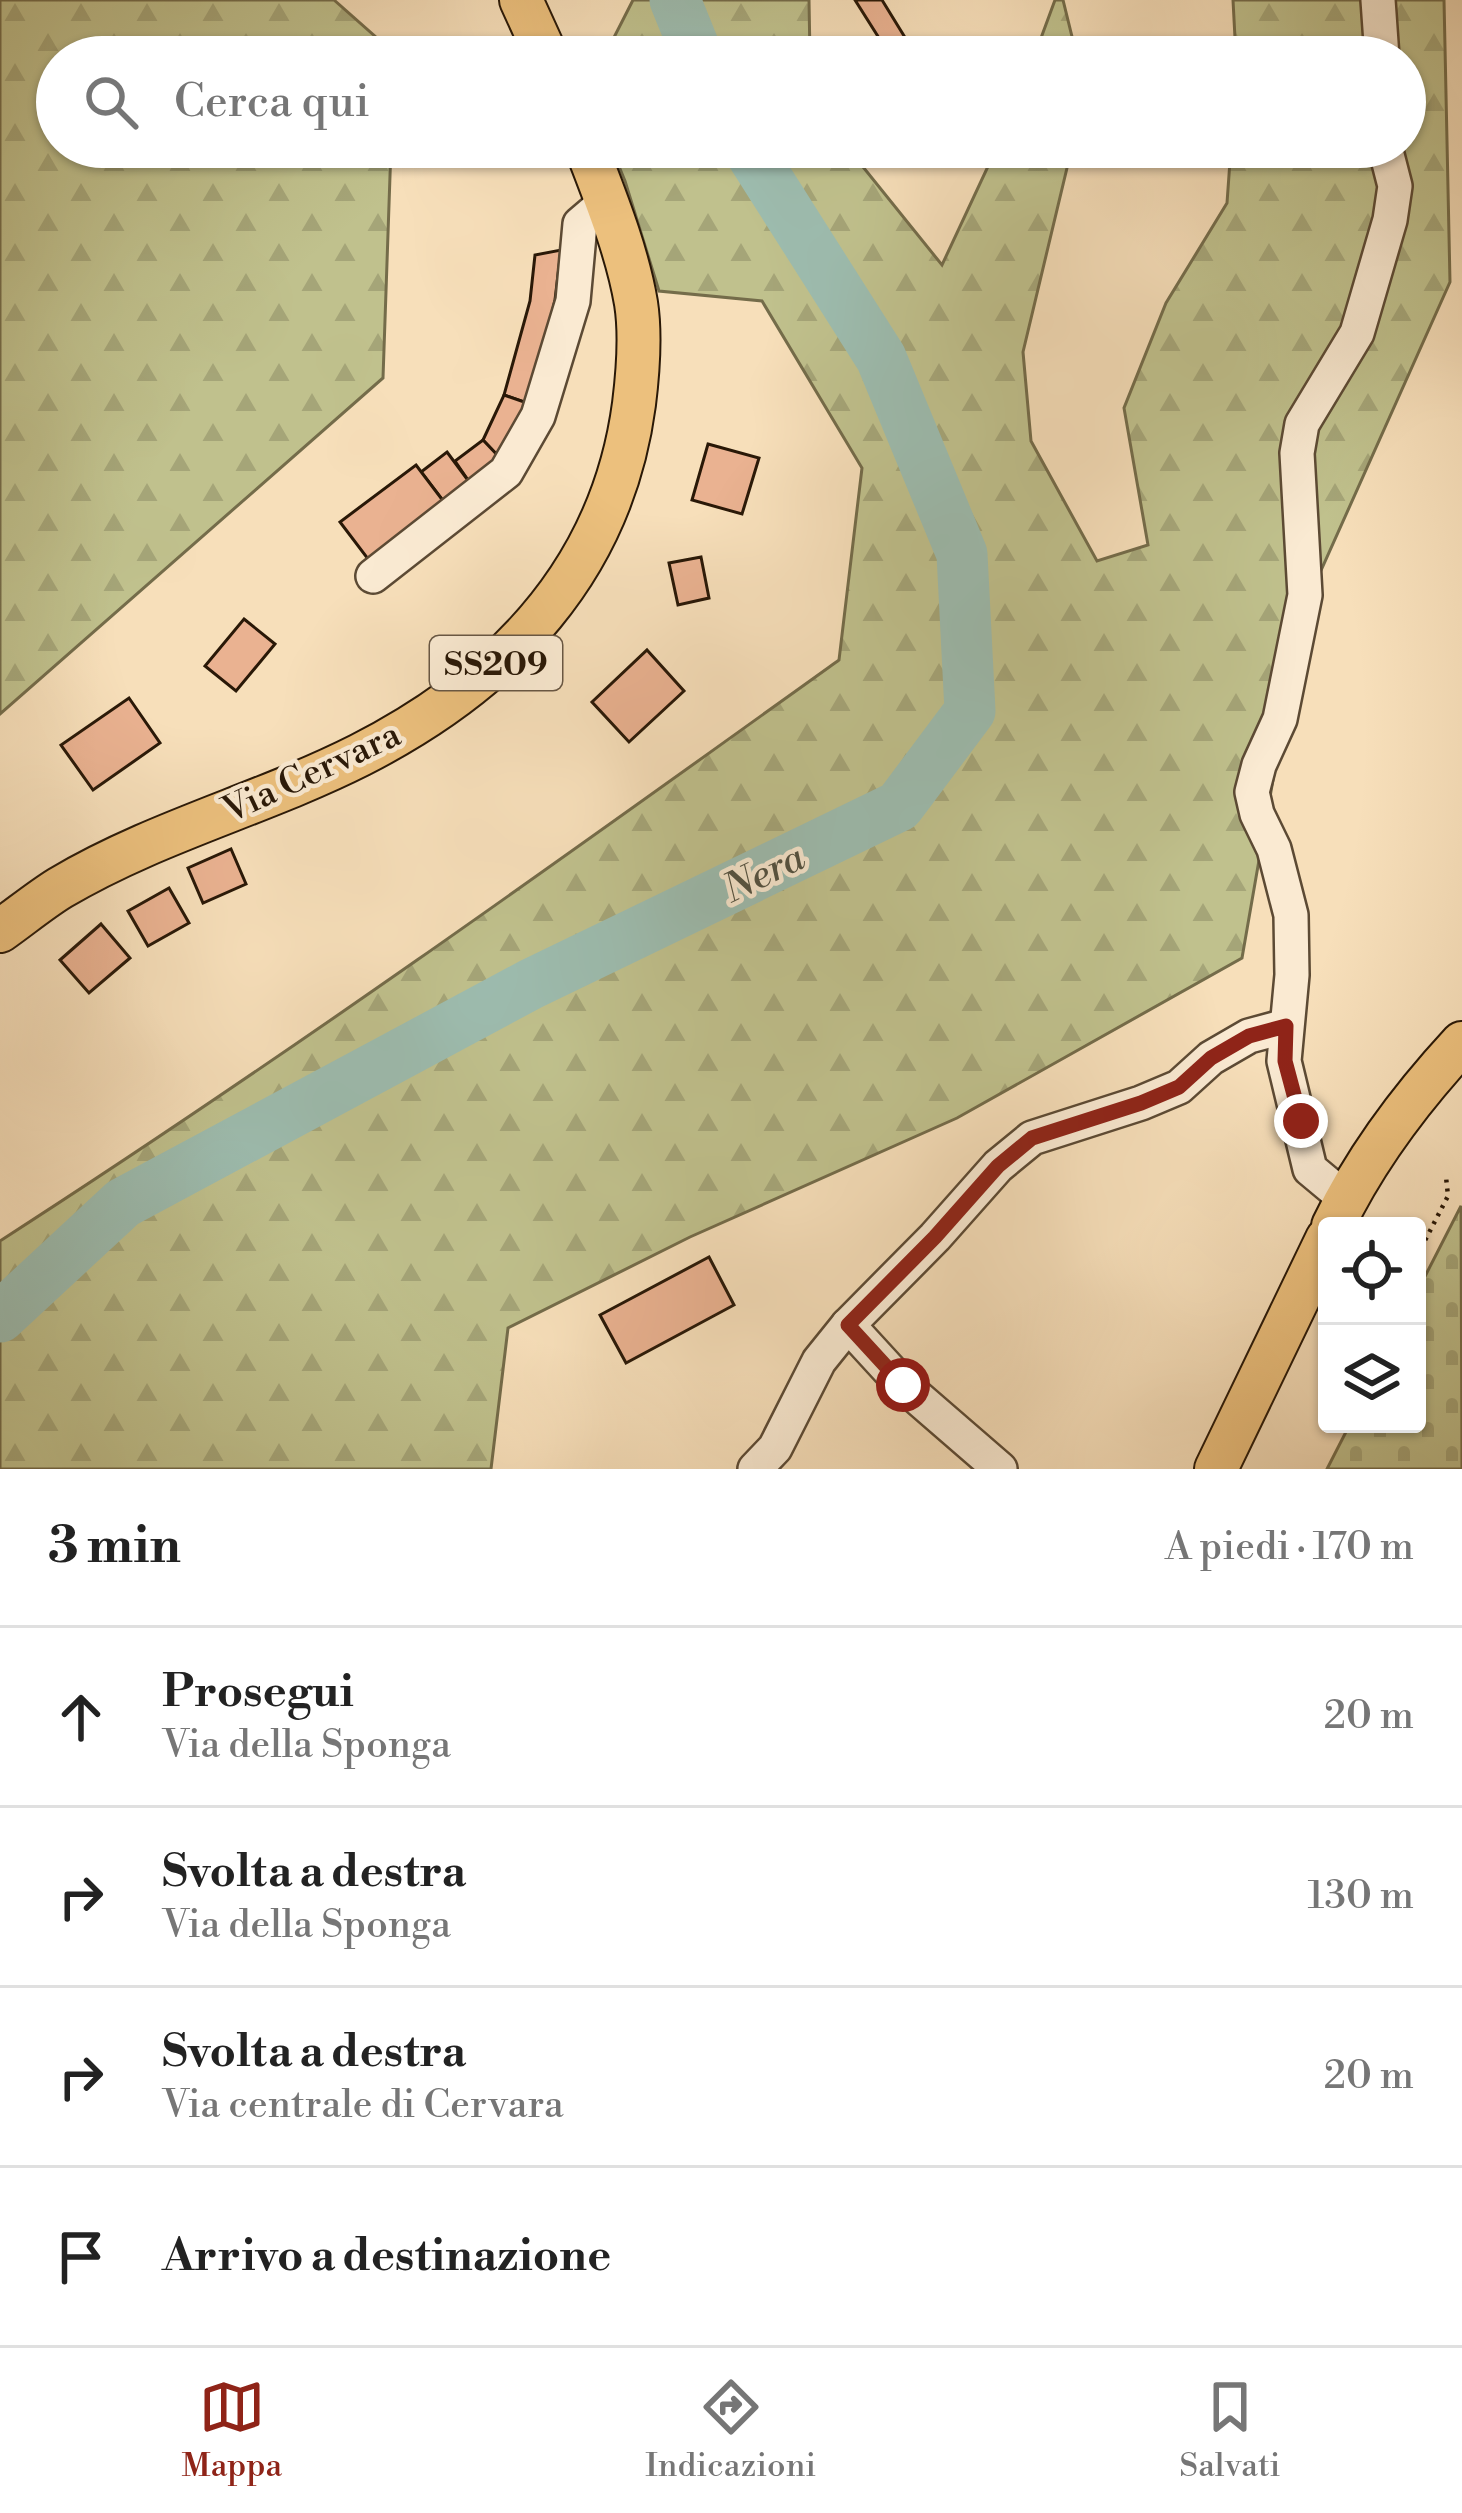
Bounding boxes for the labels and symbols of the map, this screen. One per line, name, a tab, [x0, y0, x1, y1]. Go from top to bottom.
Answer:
road number: SS209	[430, 636, 562, 690]
street label: Via Cervara	[215, 712, 409, 834]
water label: Nera	[714, 834, 813, 915]
route end	[1274, 1094, 1328, 1148]
route start	[876, 1358, 930, 1412]

